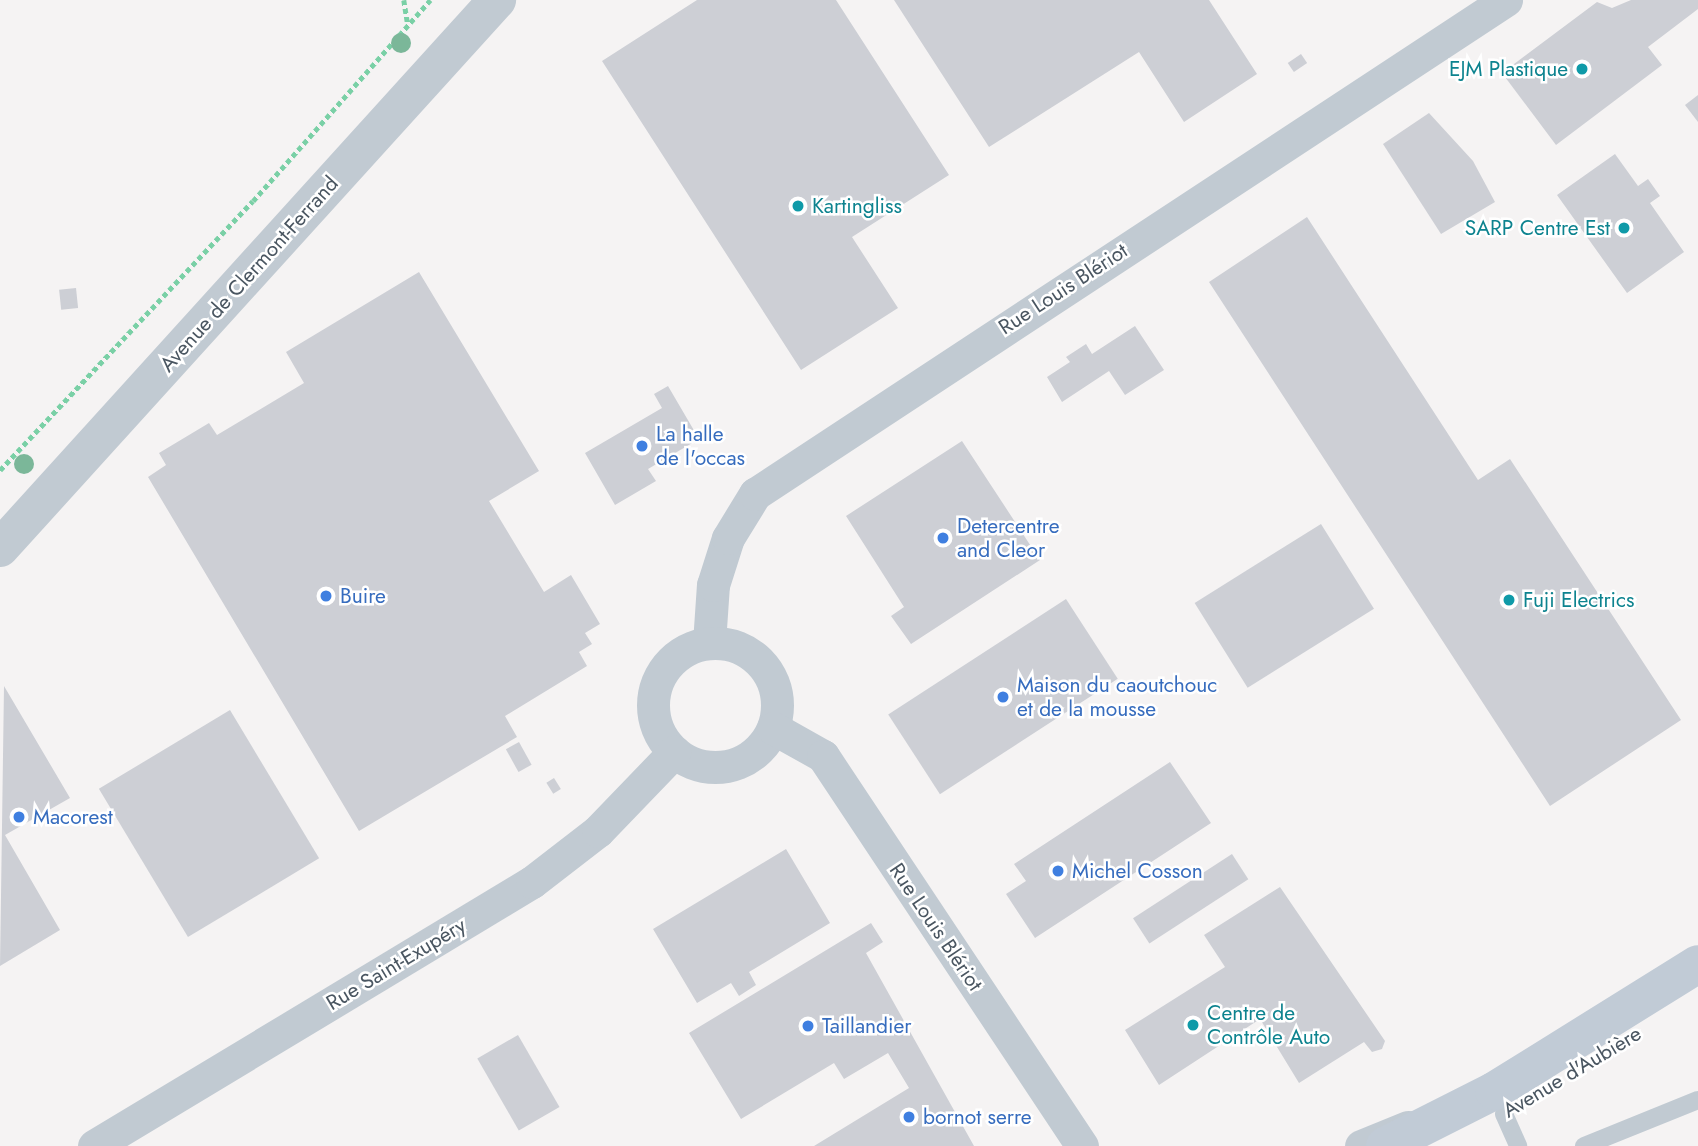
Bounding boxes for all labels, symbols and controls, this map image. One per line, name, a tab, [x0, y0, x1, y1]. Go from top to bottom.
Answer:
place label: EJM Plastique	[1449, 56, 1568, 82]
marker: EJM Plastique	[1574, 61, 1590, 77]
street label: Avenue de Clermont-Ferrand	[154, 171, 344, 377]
place label: Kartingliss	[812, 193, 902, 219]
marker: Kartingliss	[790, 198, 806, 214]
place label: SARP Centre Est	[1465, 215, 1610, 241]
marker: SARP Centre Est	[1616, 220, 1632, 236]
street label: Rue Louis Blériot	[994, 238, 1132, 340]
place label: La halle de l'occas	[656, 421, 745, 471]
marker: La halle de l'occas	[634, 438, 650, 454]
place label: Detercentre and Cleor	[957, 513, 1059, 563]
marker: Detercentre and Cleor	[935, 530, 951, 546]
place label: Buire	[340, 583, 386, 609]
place label: Fuji Electrics	[1523, 587, 1635, 613]
marker: Buire	[318, 588, 334, 604]
marker: Fuji Electrics	[1501, 592, 1517, 608]
place label: Maison du caoutchouc et de la mousse	[1017, 672, 1217, 722]
marker: Maison du caoutchouc et de la mousse	[995, 689, 1011, 705]
place label: Macorest	[33, 804, 113, 830]
marker: Macorest	[11, 809, 27, 825]
street label: Rue Louis Blériot	[884, 858, 988, 996]
place label: Michel Cosson	[1072, 858, 1203, 884]
marker: Michel Cosson	[1050, 863, 1066, 879]
street label: Rue Saint-Exupéry	[322, 912, 470, 1016]
place label: Centre de Contrôle Auto	[1207, 1000, 1330, 1050]
place label: Taillandier	[822, 1013, 911, 1039]
marker: Centre de Contrôle Auto	[1185, 1017, 1201, 1033]
marker: Taillandier	[800, 1018, 816, 1034]
street label: Avenue d'Aubière	[1498, 1021, 1646, 1123]
place label: bornot serre	[923, 1104, 1032, 1130]
marker: bornot serre	[901, 1109, 917, 1125]

